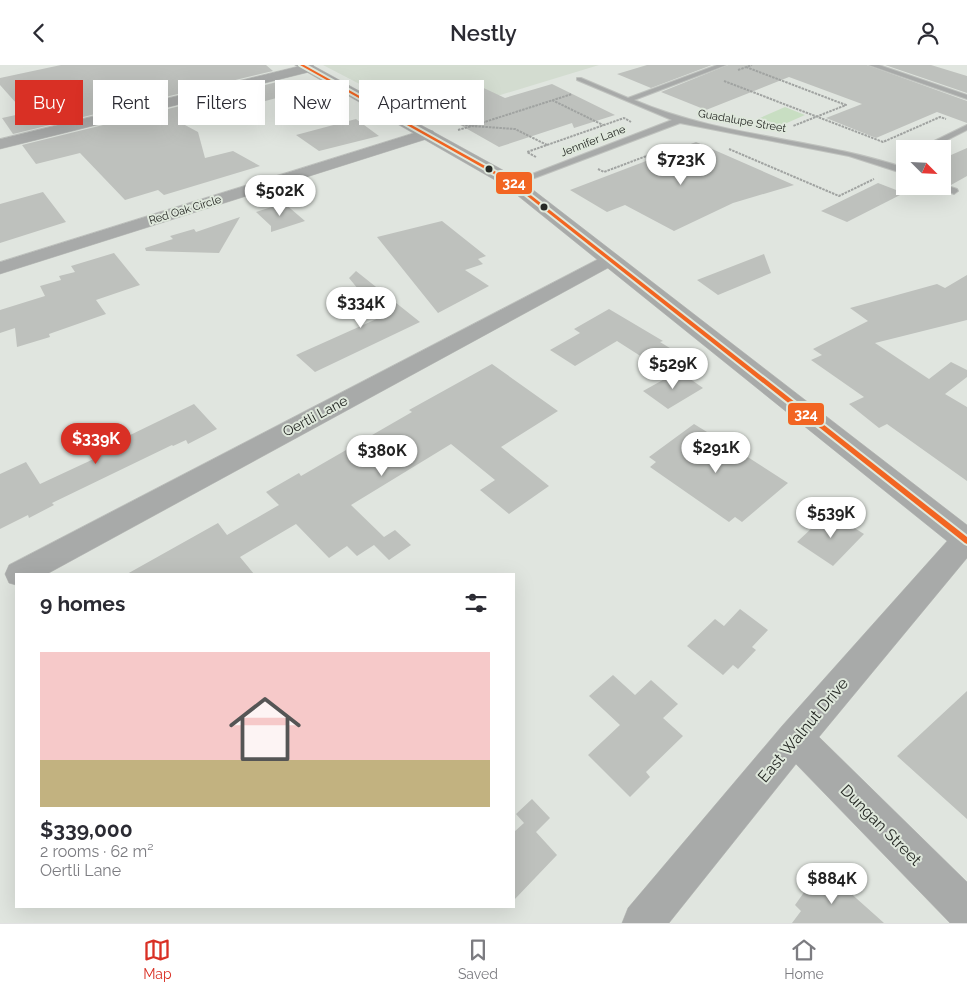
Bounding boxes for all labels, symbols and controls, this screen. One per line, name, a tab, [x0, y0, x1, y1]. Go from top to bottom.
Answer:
icon: back	[25, 19, 53, 47]
icon: person	[914, 19, 942, 47]
text: Nestly	[450, 20, 517, 46]
chip: Buy	[15, 80, 83, 125]
chip: Rent	[93, 80, 168, 125]
chip: Filters	[178, 80, 265, 125]
chip: New	[275, 80, 349, 125]
chip: Apartment	[359, 80, 484, 125]
street label: Guadalupe Street	[697, 107, 787, 135]
street label: Jennifer Lane	[559, 122, 628, 159]
north arrow	[896, 140, 951, 195]
map controls	[896, 140, 951, 195]
pin: $723K	[646, 143, 716, 186]
text: $723K	[657, 150, 705, 169]
unlabelled marker	[484, 164, 494, 174]
line badge: 324	[495, 171, 533, 195]
pin: $502K	[245, 175, 315, 217]
text: 324	[502, 175, 526, 191]
text: $502K	[256, 181, 304, 200]
street label: Red Oak Circle	[147, 193, 223, 227]
unlabelled marker	[539, 202, 549, 212]
pin: $334K	[326, 287, 396, 329]
text: $334K	[337, 293, 385, 312]
pin: $529K	[638, 347, 708, 390]
text: $529K	[649, 354, 697, 373]
street label: Oertli Lane	[280, 392, 350, 440]
line badge: 324	[787, 402, 825, 426]
text: 324	[794, 406, 818, 422]
pin: $339K	[61, 423, 131, 465]
text: $339K	[72, 429, 120, 448]
pin: $291K	[681, 431, 751, 474]
pin: $380K	[347, 435, 417, 477]
text: $291K	[692, 438, 740, 457]
text: $380K	[357, 441, 407, 460]
pin: $539K	[796, 497, 866, 539]
text: $539K	[807, 503, 855, 522]
icon: filters	[462, 589, 490, 617]
text: 9 homes	[40, 591, 125, 616]
street label: East Walnut Drive	[754, 674, 852, 786]
icon: home	[220, 684, 310, 774]
street label: Dungan Street	[837, 781, 926, 870]
text: $339,000	[40, 817, 133, 842]
text: 2 rooms · 62 m²	[40, 842, 153, 861]
text: Oertli Lane	[40, 861, 121, 880]
pin: $884K	[797, 863, 867, 905]
text: $884K	[807, 869, 857, 888]
tab: Map	[143, 936, 172, 982]
tab: Saved	[458, 936, 498, 982]
tab: Home	[784, 936, 824, 982]

